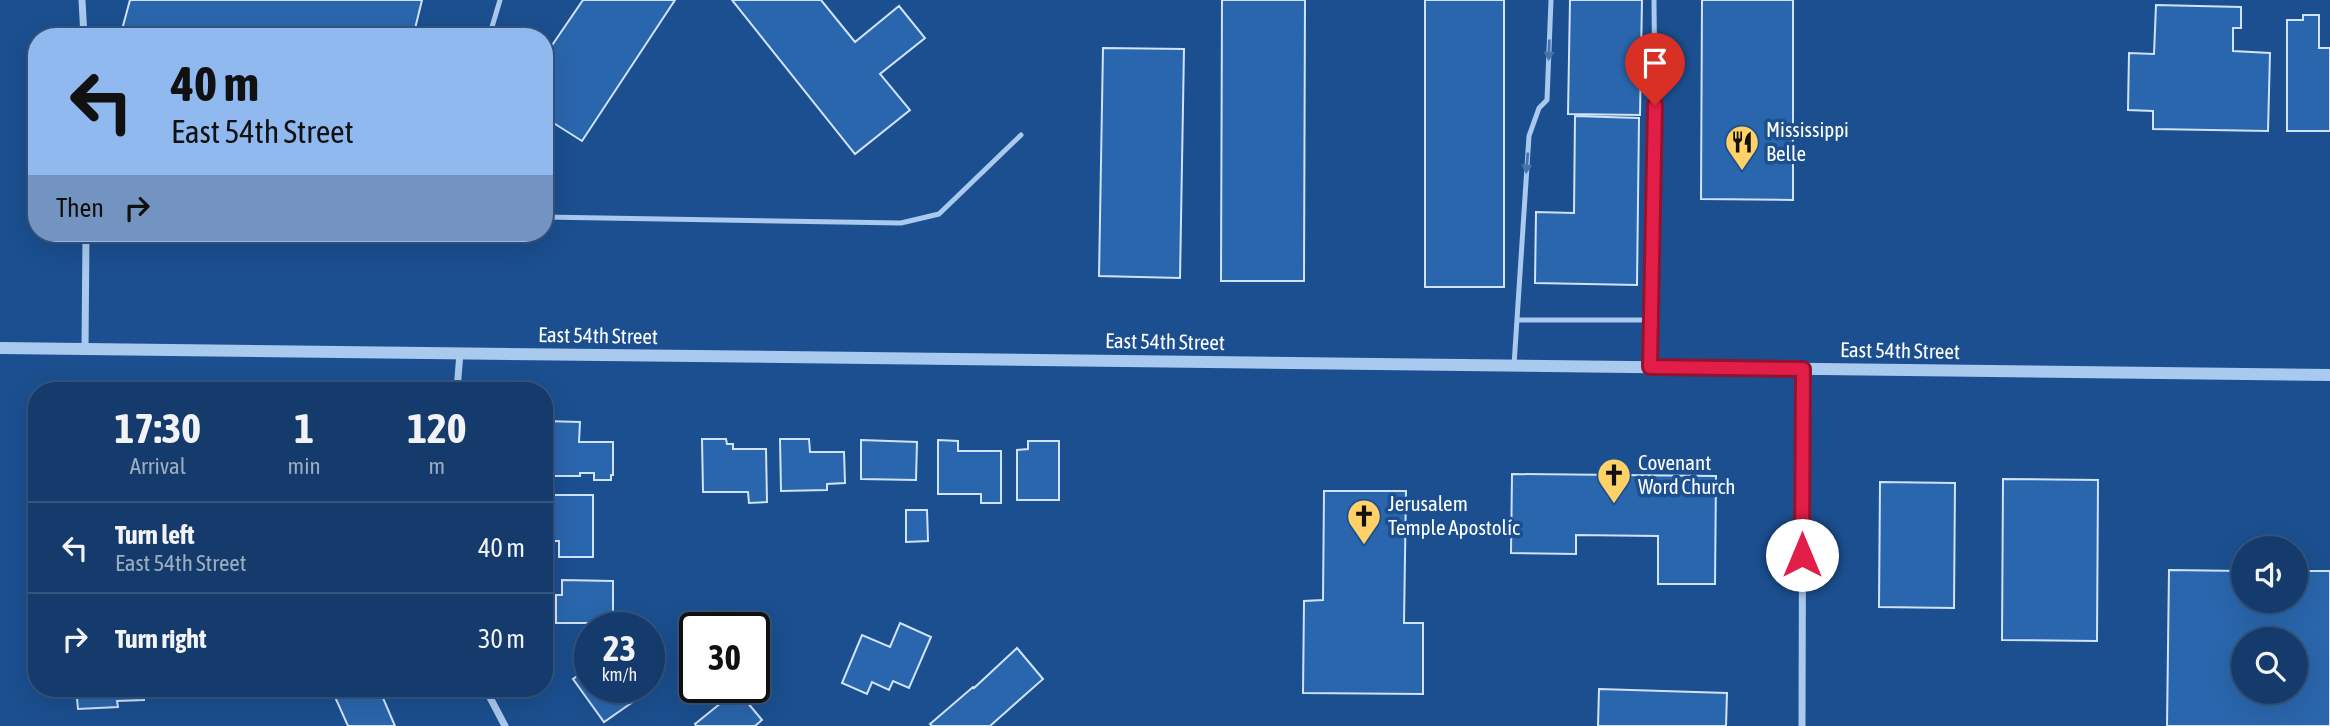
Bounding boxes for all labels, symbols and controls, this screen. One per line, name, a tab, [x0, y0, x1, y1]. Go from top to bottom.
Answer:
pin	[1625, 33, 1685, 105]
one-way arrow	[1543, 39, 1555, 61]
icon: arrive	[1636, 44, 1674, 82]
text: 40 m	[171, 55, 259, 111]
icon: left	[56, 56, 147, 147]
text: East 54th Street	[171, 113, 354, 150]
place label: Mississippi Belle	[1766, 117, 1849, 165]
restaurant icon: Mississippi Belle	[1723, 123, 1761, 172]
one-way arrow	[1521, 152, 1532, 174]
icon: right	[118, 189, 156, 227]
text: Then	[56, 193, 104, 223]
street label: East 54th Street	[538, 322, 658, 348]
street label: East 54th Street	[1105, 328, 1225, 354]
street label: East 54th Street	[1840, 337, 1960, 363]
text: 17:30	[115, 404, 201, 452]
text: 1	[294, 404, 314, 452]
text: 120	[407, 404, 466, 452]
place label: Covenant Word Church	[1638, 450, 1735, 498]
text: Arrival	[130, 453, 186, 479]
text: min	[288, 453, 321, 479]
text: m	[429, 453, 445, 479]
church icon: Covenant Word Church	[1595, 456, 1633, 505]
place label: Jerusalem Temple Apostolic	[1388, 491, 1520, 539]
church icon: Jerusalem Temple Apostolic	[1345, 497, 1383, 546]
position arrow	[1765, 518, 1839, 592]
text: Turn left	[115, 520, 195, 550]
icon: left	[56, 529, 94, 567]
text: 40 m	[478, 533, 525, 563]
map controls	[2231, 536, 2308, 704]
button: sound	[2231, 536, 2308, 613]
text: East 54th Street	[115, 550, 246, 576]
speed limit sign: 30	[679, 612, 770, 703]
icon: right	[56, 620, 94, 658]
text: Turn right	[115, 624, 206, 654]
text: 30 m	[478, 624, 525, 654]
button: search	[2231, 627, 2308, 704]
text: 23	[603, 628, 636, 668]
text: km/h	[602, 664, 637, 685]

